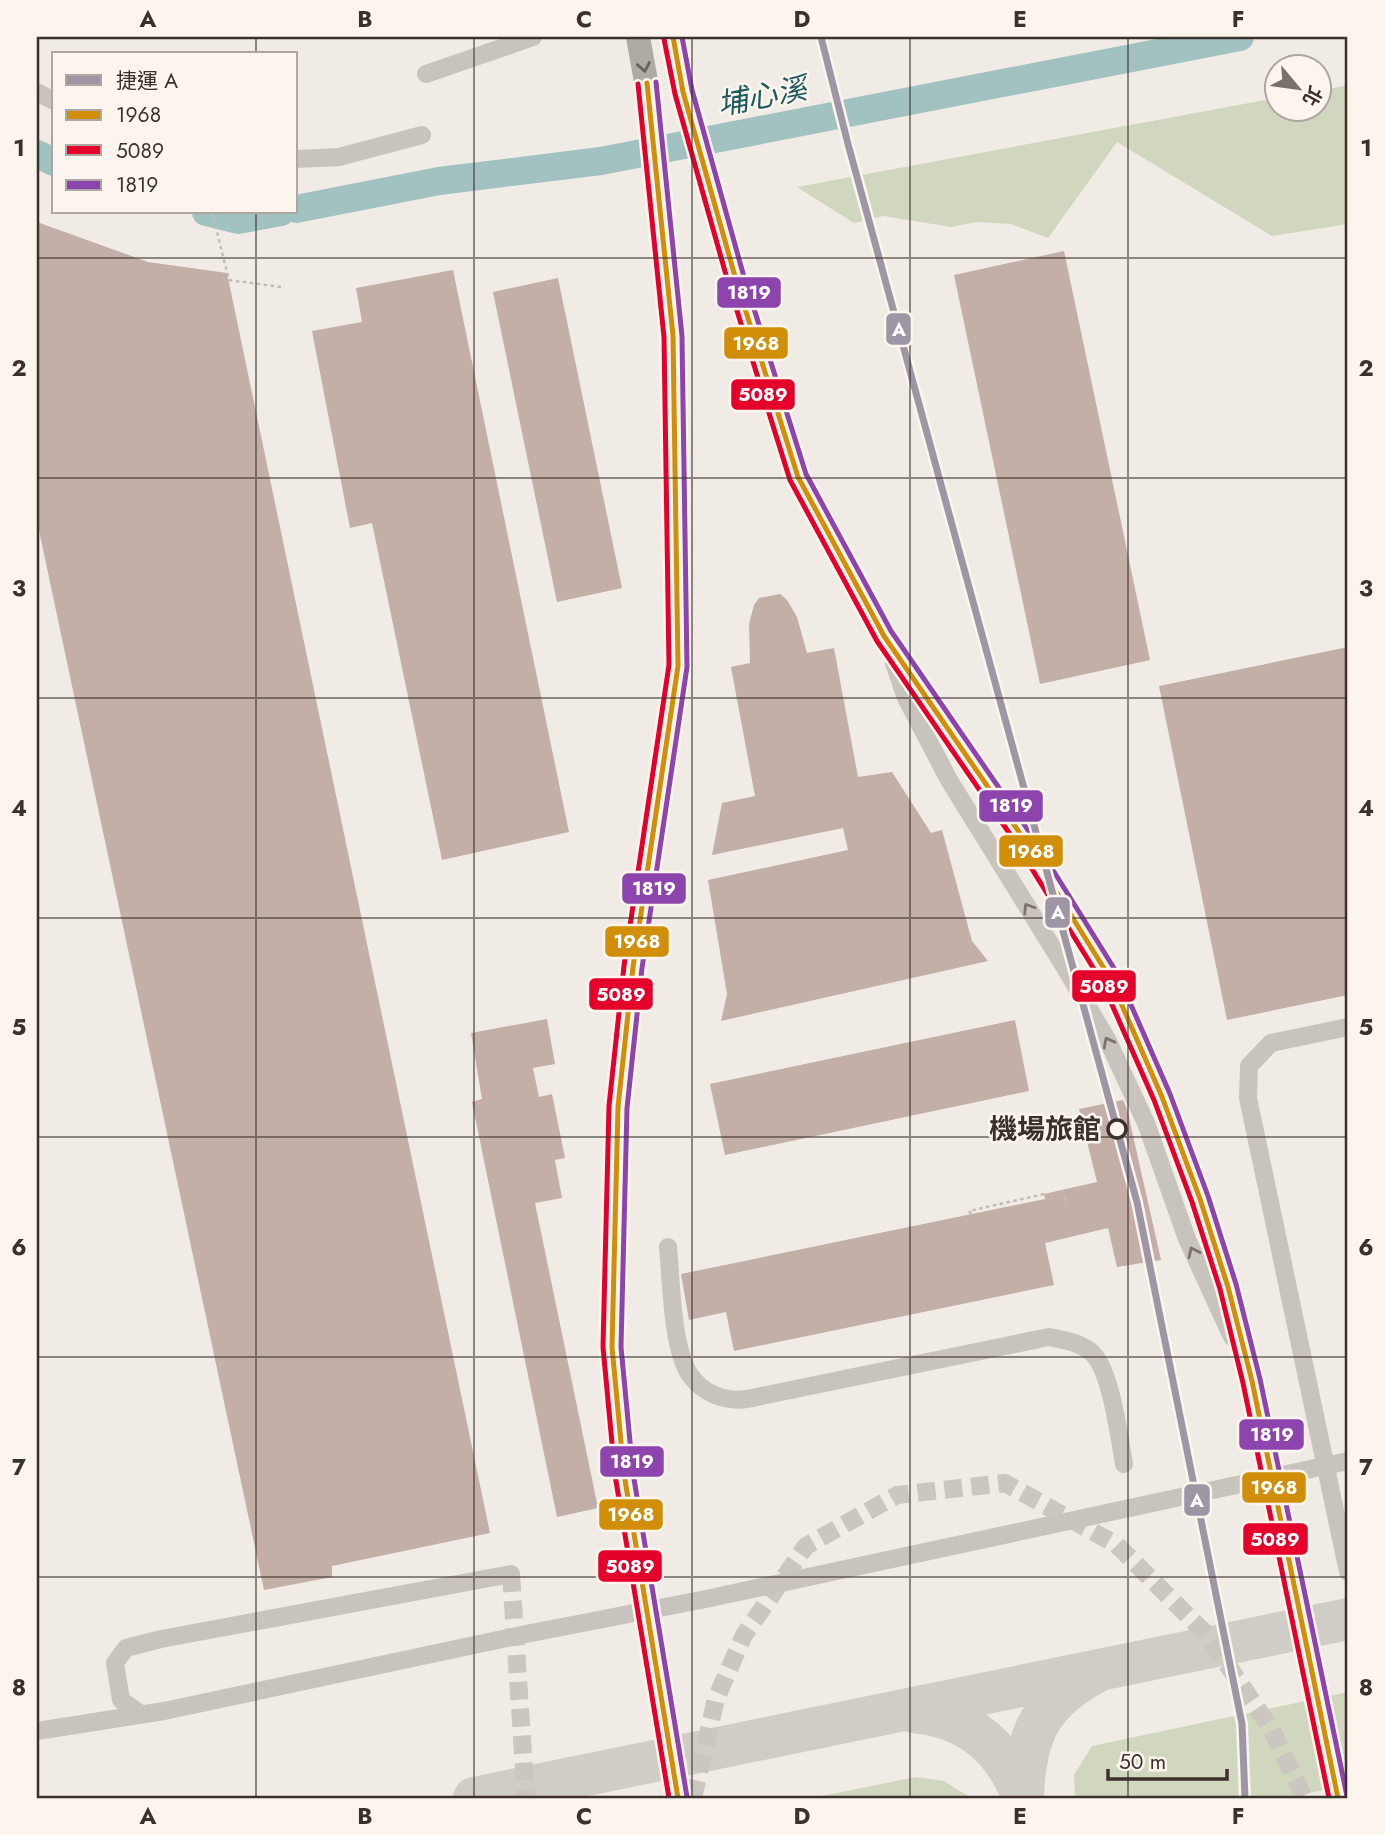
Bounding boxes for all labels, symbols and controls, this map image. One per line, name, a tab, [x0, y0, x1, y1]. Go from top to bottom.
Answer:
text: A	[139, 2, 157, 36]
text: B	[357, 2, 373, 36]
text: C	[576, 2, 592, 36]
text: D	[794, 2, 811, 36]
text: E	[1013, 2, 1027, 36]
text: F	[1232, 2, 1244, 36]
legend	[52, 52, 298, 214]
north arrow	[1262, 52, 1332, 122]
one-way arrow	[636, 61, 651, 73]
text: 捷運 A	[116, 66, 178, 96]
water label: 埔心溪	[714, 66, 814, 126]
text: 北	[1296, 81, 1329, 111]
text: 1968	[116, 100, 161, 130]
text: 1	[13, 131, 25, 165]
text: 1	[1360, 131, 1372, 165]
text: 5089	[116, 136, 164, 166]
text: 1819	[116, 170, 158, 200]
line badge: 1819	[716, 276, 782, 309]
text: 1819	[727, 279, 771, 306]
line badge: A	[885, 312, 912, 346]
text: A	[891, 316, 906, 343]
line badge: 1968	[723, 326, 789, 360]
text: 1968	[732, 330, 780, 357]
text: 2	[11, 351, 27, 385]
text: 2	[1358, 351, 1374, 385]
line badge: 5089	[730, 378, 796, 411]
text: 5089	[738, 381, 788, 408]
text: 3	[12, 571, 26, 605]
text: 3	[1359, 571, 1373, 605]
line badge: 1819	[978, 789, 1044, 823]
text: 4	[11, 791, 27, 825]
text: 4	[1358, 791, 1374, 825]
text: 1819	[989, 792, 1033, 819]
line badge: 1968	[998, 834, 1064, 868]
text: 1968	[1007, 838, 1055, 865]
line badge: 1819	[621, 872, 687, 905]
text: 1819	[632, 875, 676, 902]
line badge: A	[1044, 896, 1071, 929]
text: A	[1050, 899, 1065, 926]
one-way arrow	[1023, 902, 1036, 915]
line badge: 1968	[604, 925, 670, 958]
text: 1968	[613, 928, 661, 955]
line badge: 5089	[1071, 969, 1137, 1003]
text: 5089	[1079, 973, 1129, 1000]
line badge: 5089	[588, 977, 654, 1011]
text: 5089	[596, 981, 646, 1008]
text: 5	[12, 1010, 26, 1044]
text: 5	[1359, 1010, 1373, 1044]
one-way arrow	[1102, 1037, 1116, 1049]
place label: 機場旅館	[989, 1109, 1101, 1150]
marker: 機場旅館	[1107, 1119, 1127, 1139]
text: 6	[11, 1230, 27, 1264]
text: 6	[1358, 1230, 1374, 1264]
one-way arrow	[1188, 1247, 1202, 1260]
line badge: 1819	[1238, 1418, 1305, 1451]
text: 1819	[1250, 1421, 1294, 1448]
line badge: 1819	[599, 1445, 665, 1478]
text: 1819	[610, 1448, 654, 1475]
text: 7	[12, 1450, 26, 1484]
text: 7	[1359, 1450, 1373, 1484]
line badge: 1968	[1241, 1471, 1307, 1504]
text: 1968	[1250, 1474, 1298, 1501]
line badge: A	[1183, 1483, 1211, 1517]
text: A	[1189, 1487, 1204, 1514]
line badge: 1968	[598, 1498, 664, 1531]
text: 1968	[607, 1501, 655, 1528]
line badge: 5089	[1242, 1522, 1309, 1556]
text: 5089	[1250, 1526, 1300, 1553]
line badge: 5089	[597, 1549, 663, 1583]
text: 5089	[605, 1553, 655, 1580]
text: 8	[12, 1670, 26, 1704]
text: 8	[1359, 1670, 1373, 1704]
scale bar	[1108, 1737, 1228, 1781]
text: 50 m	[1119, 1747, 1166, 1777]
text: A	[139, 1799, 157, 1833]
text: B	[357, 1799, 373, 1833]
text: C	[576, 1799, 592, 1833]
text: D	[794, 1799, 811, 1833]
text: E	[1013, 1799, 1027, 1833]
text: F	[1232, 1799, 1244, 1833]

